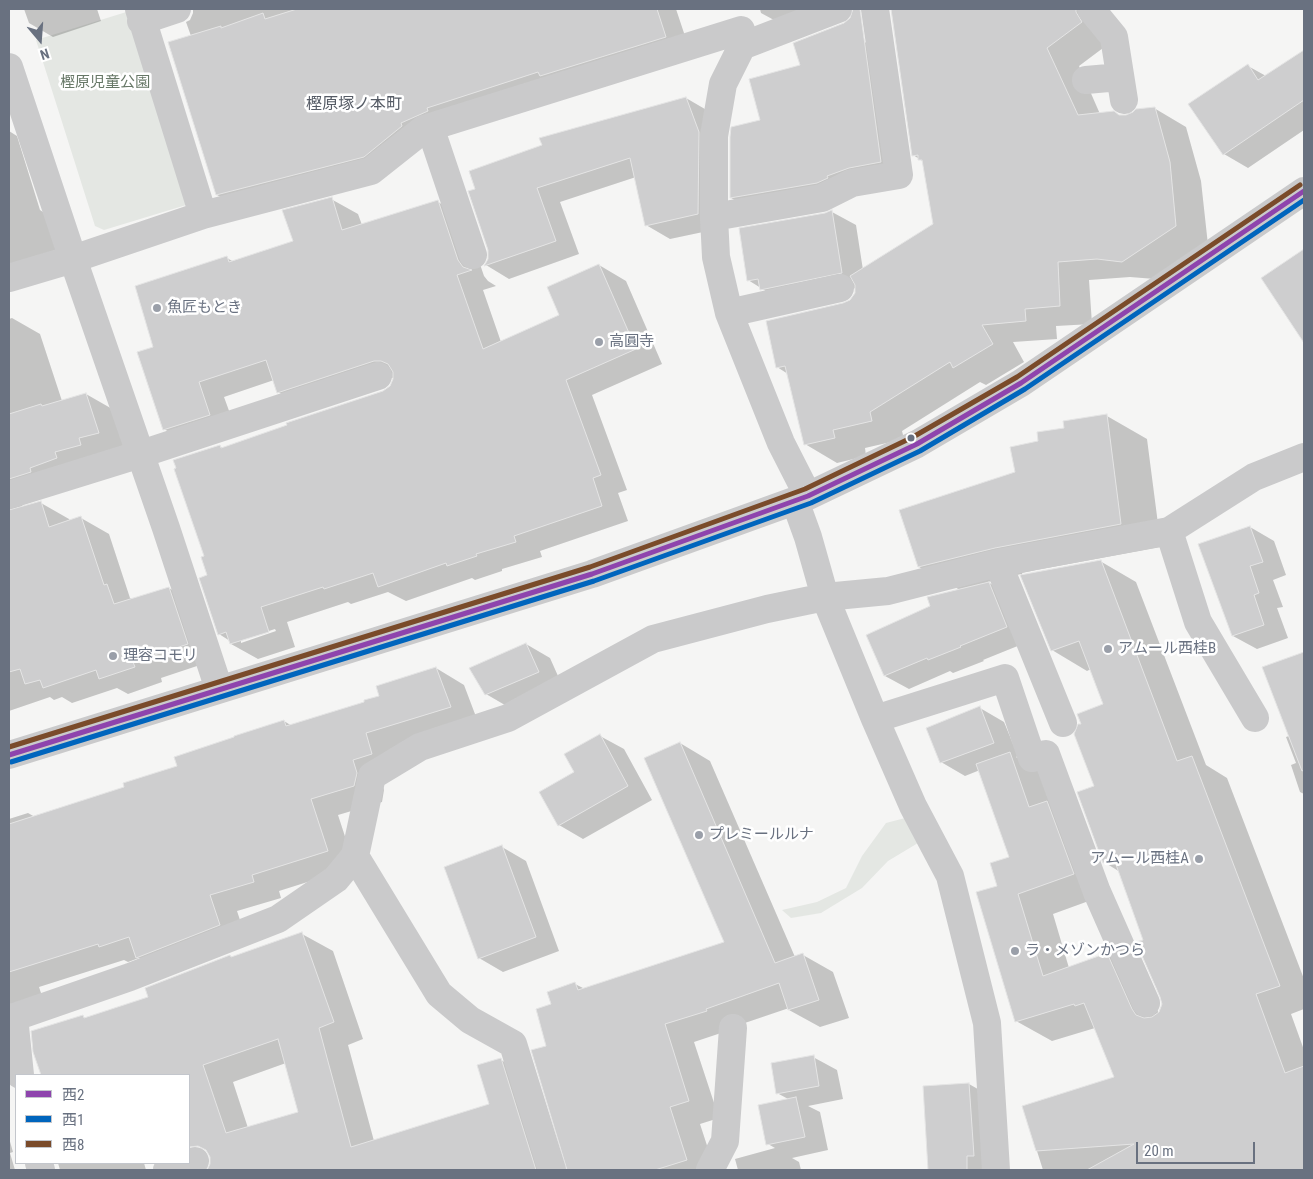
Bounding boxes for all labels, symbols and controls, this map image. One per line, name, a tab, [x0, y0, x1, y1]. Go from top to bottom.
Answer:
north arrow	[15, 15, 65, 65]
text: N	[38, 45, 51, 63]
park label: 樫原児童公園	[60, 74, 150, 92]
district label: 樫原塚ノ本町	[306, 95, 402, 115]
place label: 魚匠もとき	[167, 299, 242, 317]
marker: 魚匠もとき	[151, 302, 163, 314]
place label: 高圓寺	[609, 333, 654, 351]
marker: 高圓寺	[593, 336, 605, 348]
unlabelled marker	[906, 433, 916, 443]
place label: アムール西桂B	[1118, 640, 1216, 658]
marker: アムール西桂B	[1102, 643, 1114, 655]
place label: 理容コモリ	[123, 647, 198, 665]
marker: 理容コモリ	[107, 650, 119, 662]
place label: プレミールルナ	[709, 826, 814, 844]
marker: プレミールルナ	[693, 829, 705, 841]
place label: アムール西桂A	[1090, 850, 1189, 868]
marker: アムール西桂A	[1193, 853, 1205, 865]
place label: ラ・メゾンかつら	[1025, 942, 1145, 960]
marker: ラ・メゾンかつら	[1009, 945, 1021, 957]
legend	[15, 1074, 190, 1164]
text: 西2	[62, 1086, 84, 1104]
text: 西1	[62, 1111, 84, 1129]
scale bar	[1138, 1132, 1257, 1164]
text: 西8	[62, 1136, 84, 1154]
text: 20 m	[1144, 1142, 1174, 1160]

